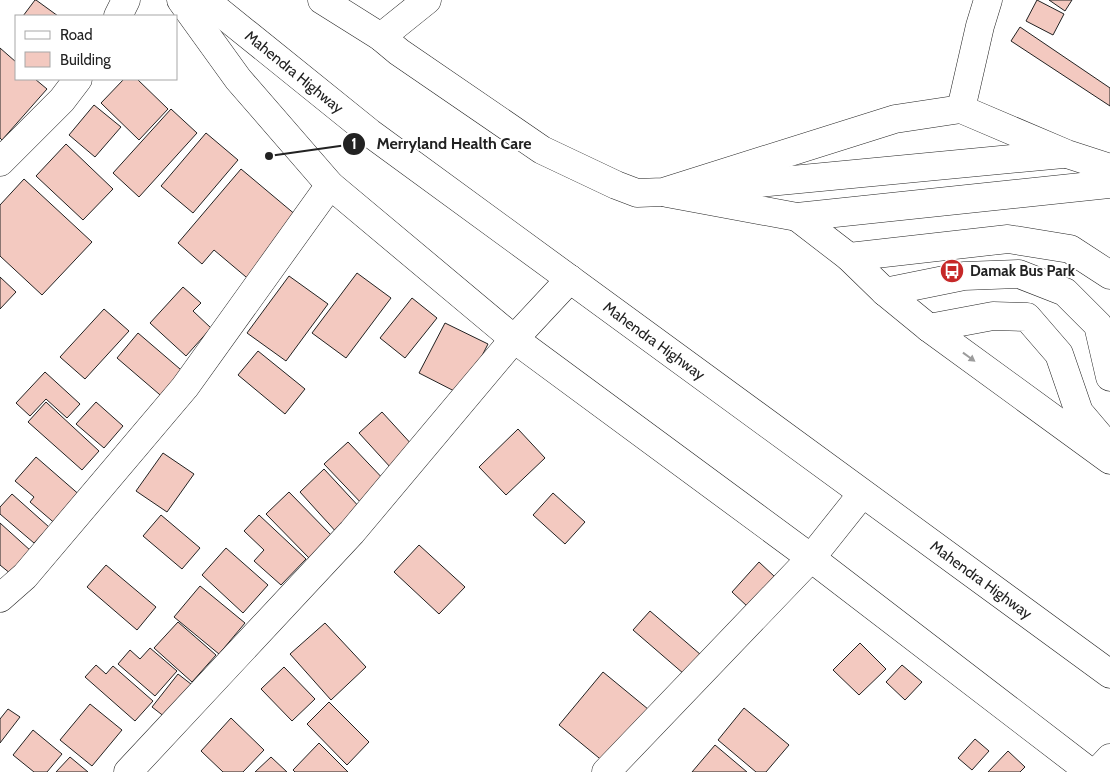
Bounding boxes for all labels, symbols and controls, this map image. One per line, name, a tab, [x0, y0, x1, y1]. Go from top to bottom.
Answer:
legend	[15, 15, 178, 80]
text: Road	[60, 26, 93, 44]
street label: Mahendra Highway	[241, 27, 347, 117]
text: Building	[60, 51, 111, 69]
callout: Merryland Health Care	[342, 128, 542, 159]
text: Merryland Health Care	[376, 134, 532, 153]
text: 1	[351, 135, 357, 153]
bus stop icon: Damak Bus Park	[939, 258, 965, 284]
place label: Damak Bus Park	[970, 262, 1076, 280]
street label: Mahendra Highway	[600, 298, 709, 384]
one-way arrow	[962, 352, 976, 362]
street label: Mahendra Highway	[927, 537, 1036, 623]

